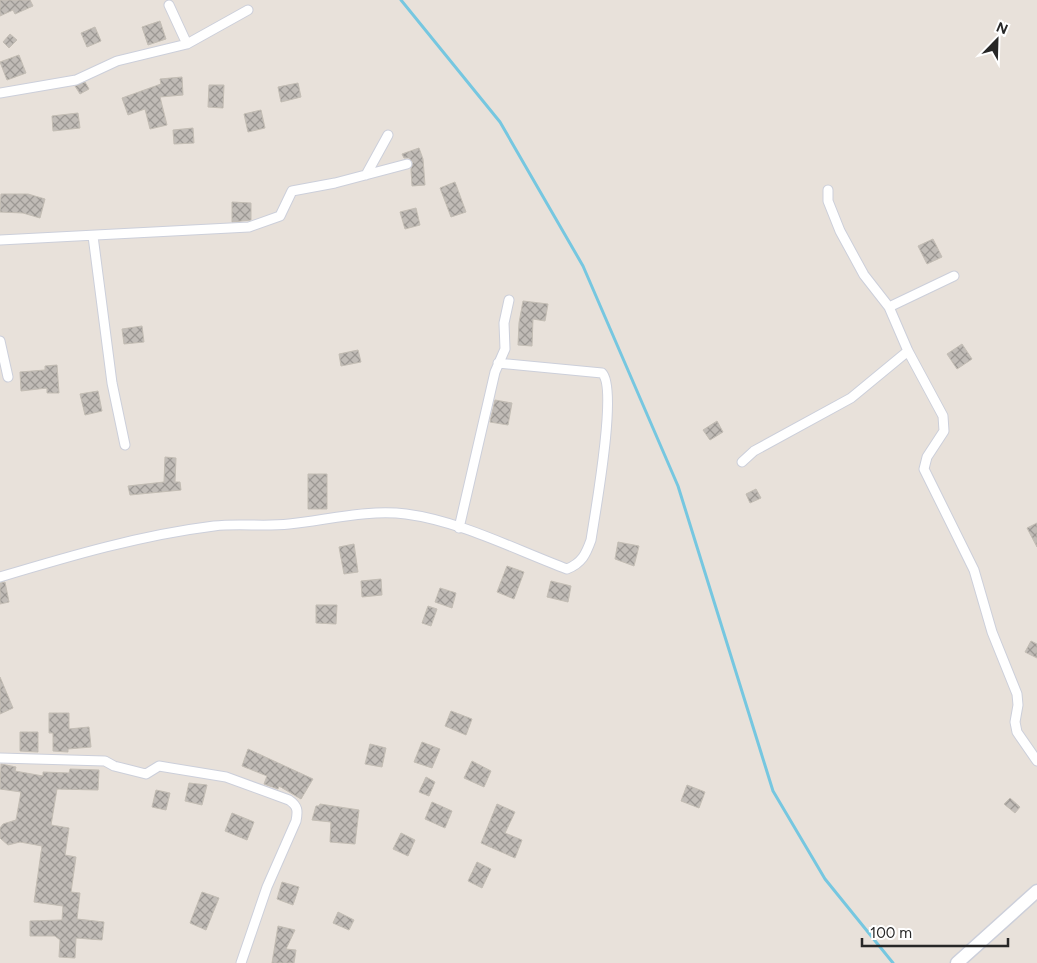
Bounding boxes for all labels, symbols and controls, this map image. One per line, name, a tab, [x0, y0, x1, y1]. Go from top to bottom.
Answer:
north arrow	[972, 15, 1022, 65]
text: N	[994, 19, 1010, 38]
scale bar	[862, 916, 1008, 948]
text: 100 m	[870, 924, 912, 942]

